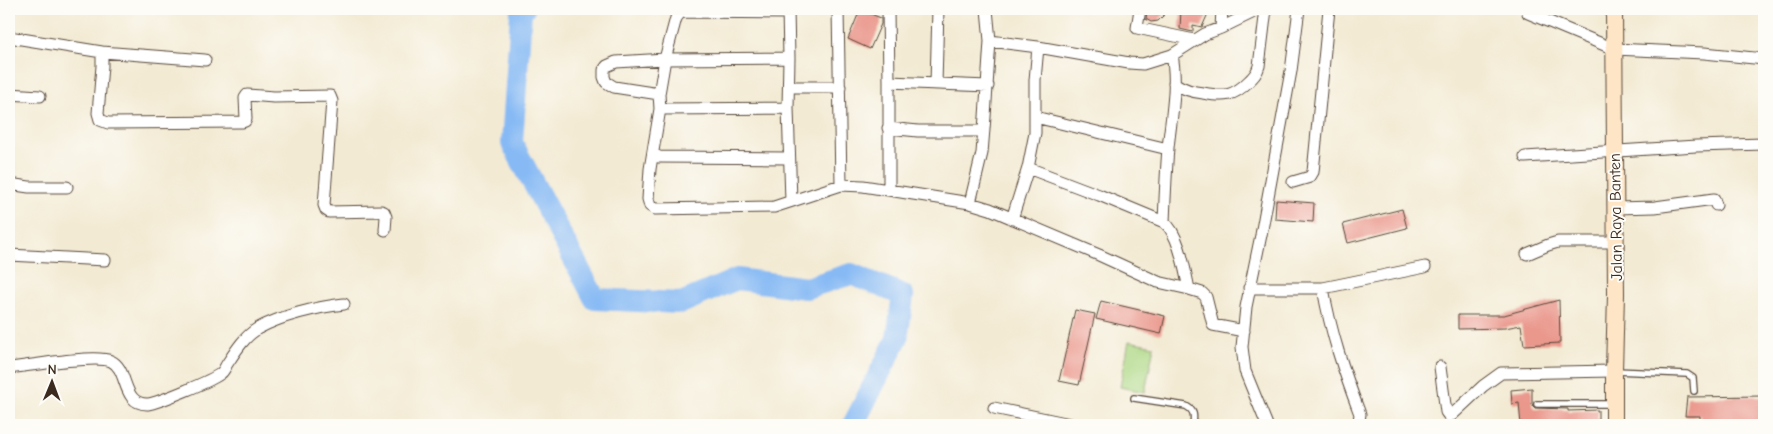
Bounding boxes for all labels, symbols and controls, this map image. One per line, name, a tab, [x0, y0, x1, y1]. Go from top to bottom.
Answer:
street label: Jalan Raya Banten	[1606, 153, 1626, 281]
north arrow	[28, 356, 78, 406]
text: N	[48, 361, 57, 378]

